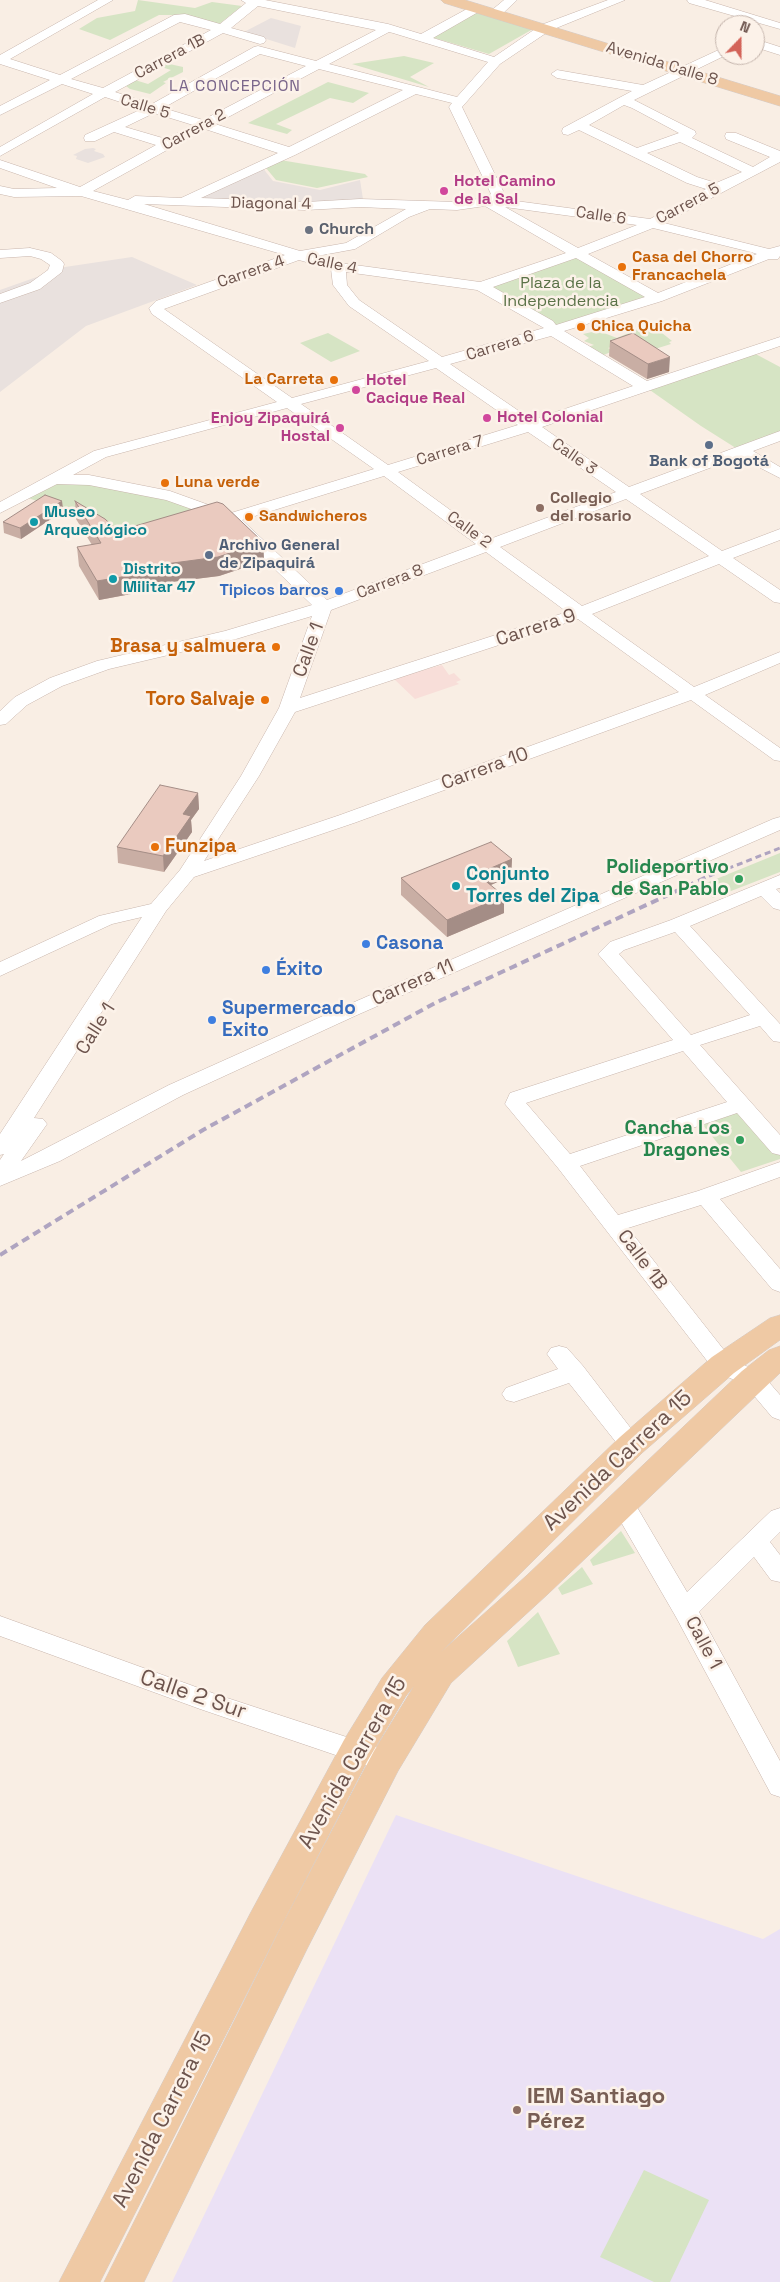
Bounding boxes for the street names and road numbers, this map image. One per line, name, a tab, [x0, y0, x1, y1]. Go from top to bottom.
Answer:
street label: Carrera 1B	[131, 30, 209, 84]
street label: Avenida Calle 8	[604, 38, 720, 90]
street label: Calle 5	[118, 90, 172, 124]
street label: Carrera 2	[159, 105, 229, 155]
street label: Carrera 5	[653, 179, 723, 229]
street label: Diagonal 4	[230, 194, 312, 214]
street label: Calle 6	[575, 203, 627, 229]
street label: Calle 4	[305, 249, 359, 279]
street label: Carrera 4	[215, 252, 287, 292]
street label: Carrera 6	[464, 327, 536, 365]
street label: Carrera 7	[414, 432, 486, 470]
street label: Calle 3	[548, 435, 600, 479]
street label: Calle 2	[443, 507, 495, 553]
street label: Carrera 8	[354, 561, 426, 603]
street label: Carrera 9	[493, 604, 579, 652]
street label: Calle 1	[289, 620, 329, 680]
street label: Carrera 10	[438, 743, 532, 795]
street label: Carrera 11	[369, 955, 457, 1011]
street label: Calle 1	[71, 999, 121, 1059]
street label: Calle 1B	[612, 1226, 672, 1294]
street label: Avenida Carrera 15	[538, 1385, 698, 1537]
street label: Calle 1	[680, 1613, 726, 1673]
street label: Calle 2 Sur	[137, 1665, 249, 1725]
street label: Avenida Carrera 15	[293, 1672, 413, 1854]
street label: Avenida Carrera 15	[107, 2028, 219, 2212]

